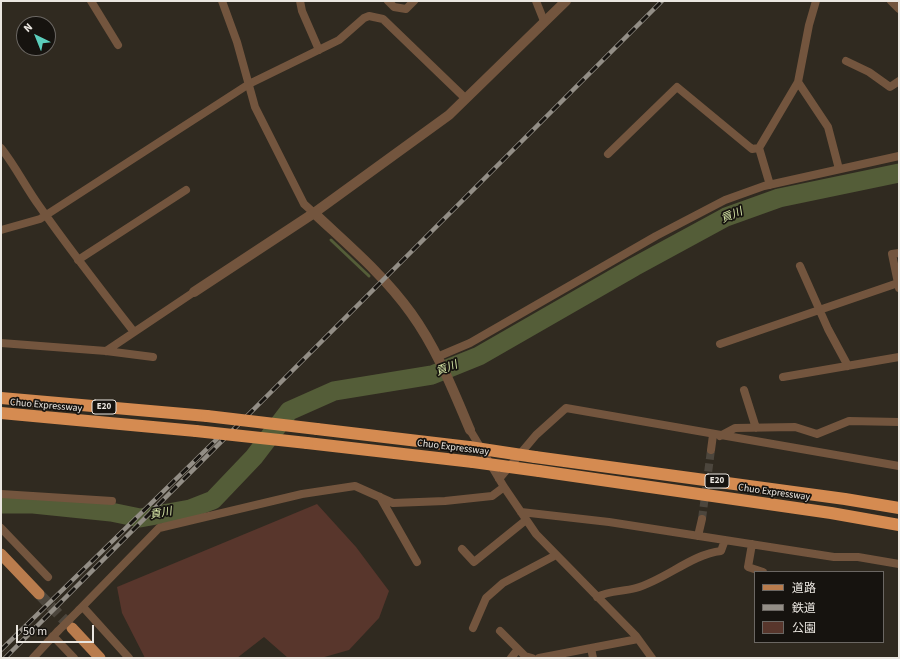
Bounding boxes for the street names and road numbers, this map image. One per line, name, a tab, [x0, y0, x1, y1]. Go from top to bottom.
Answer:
street label: Chuo Expressway	[9, 397, 83, 415]
road number: E20	[92, 400, 116, 414]
street label: Chuo Expressway	[416, 438, 490, 458]
road number: E20	[705, 474, 729, 488]
street label: Chuo Expressway	[737, 482, 811, 504]

